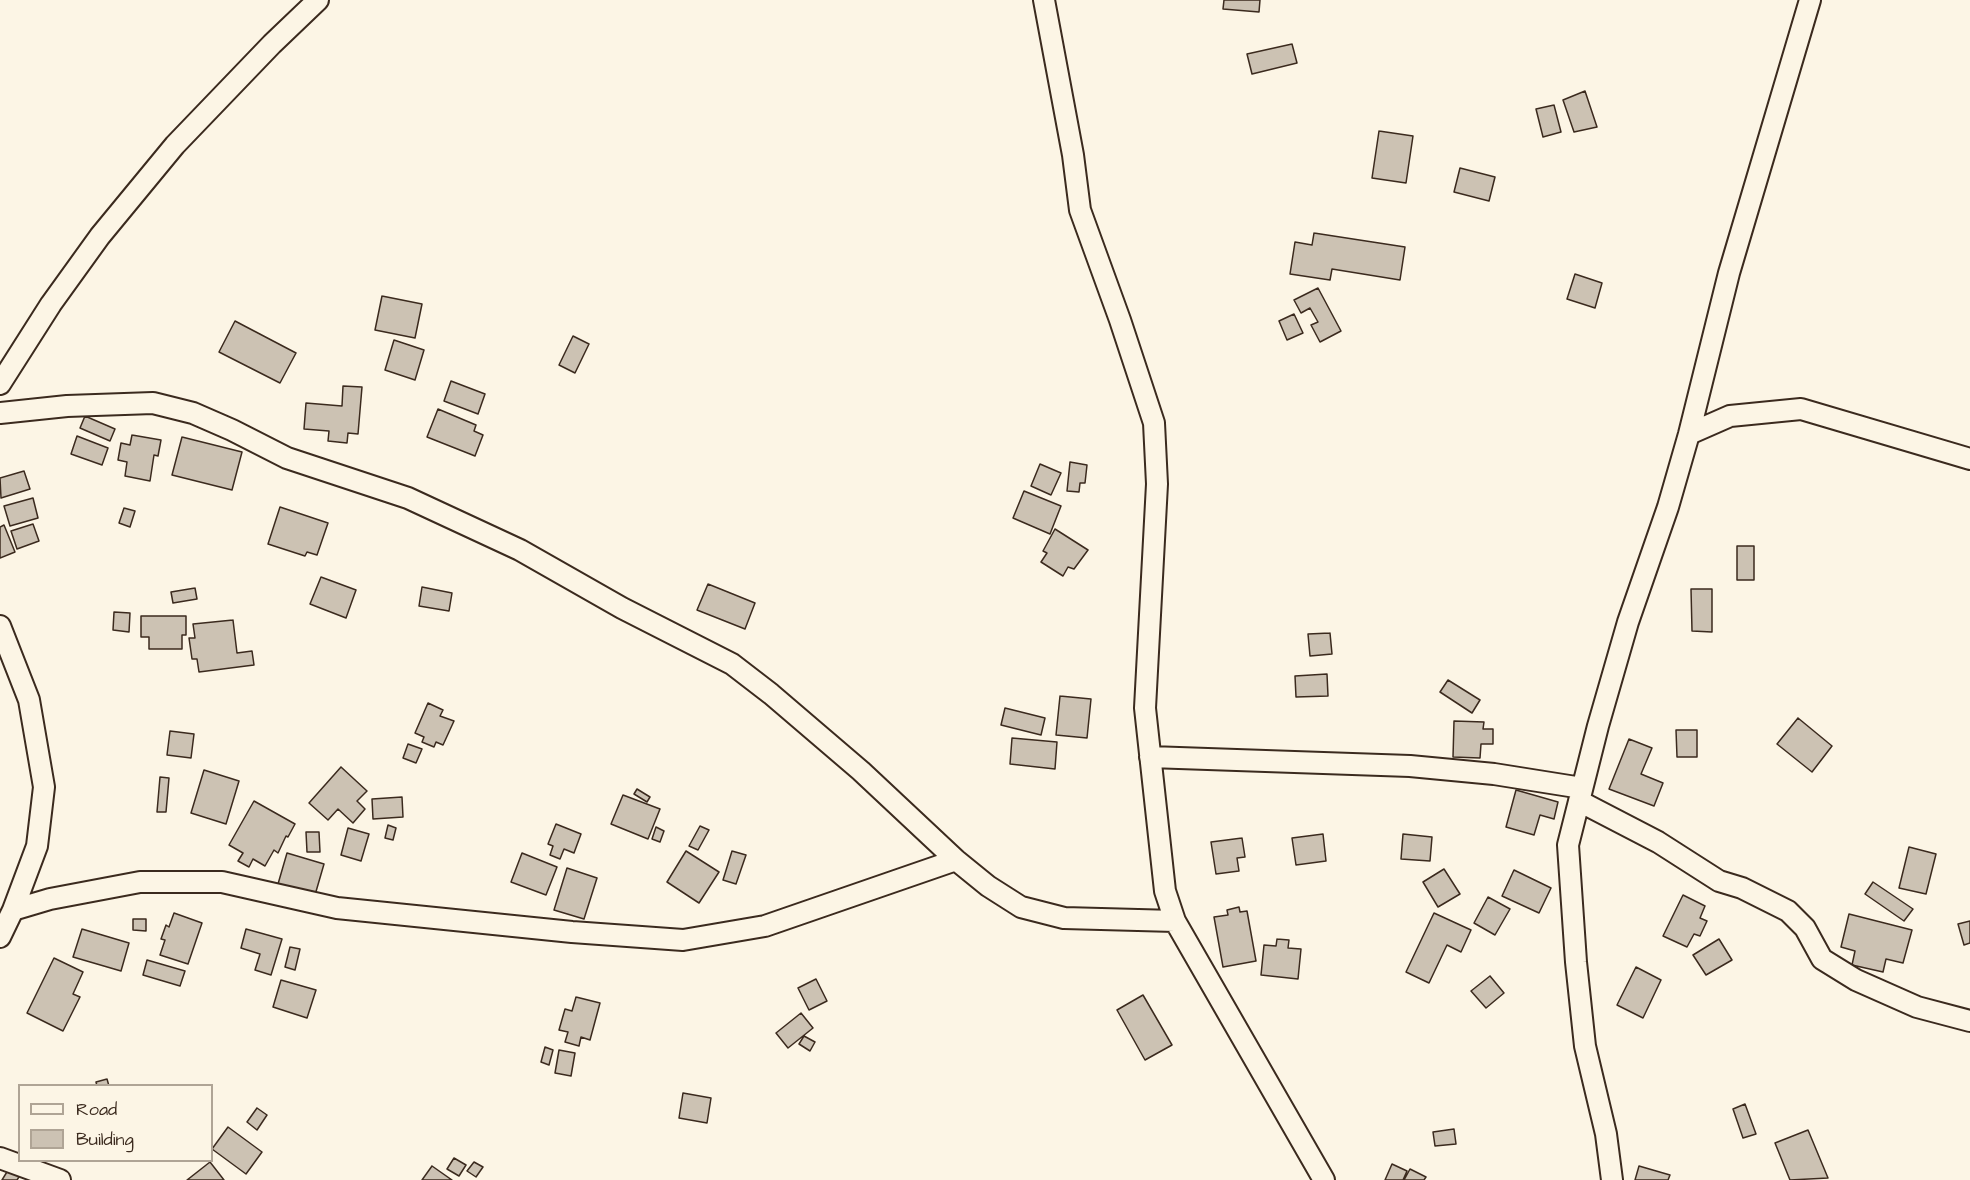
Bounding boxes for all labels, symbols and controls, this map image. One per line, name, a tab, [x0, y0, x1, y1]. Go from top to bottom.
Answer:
legend	[18, 1084, 213, 1162]
text: Road	[76, 1097, 117, 1122]
text: Building	[76, 1127, 134, 1152]

